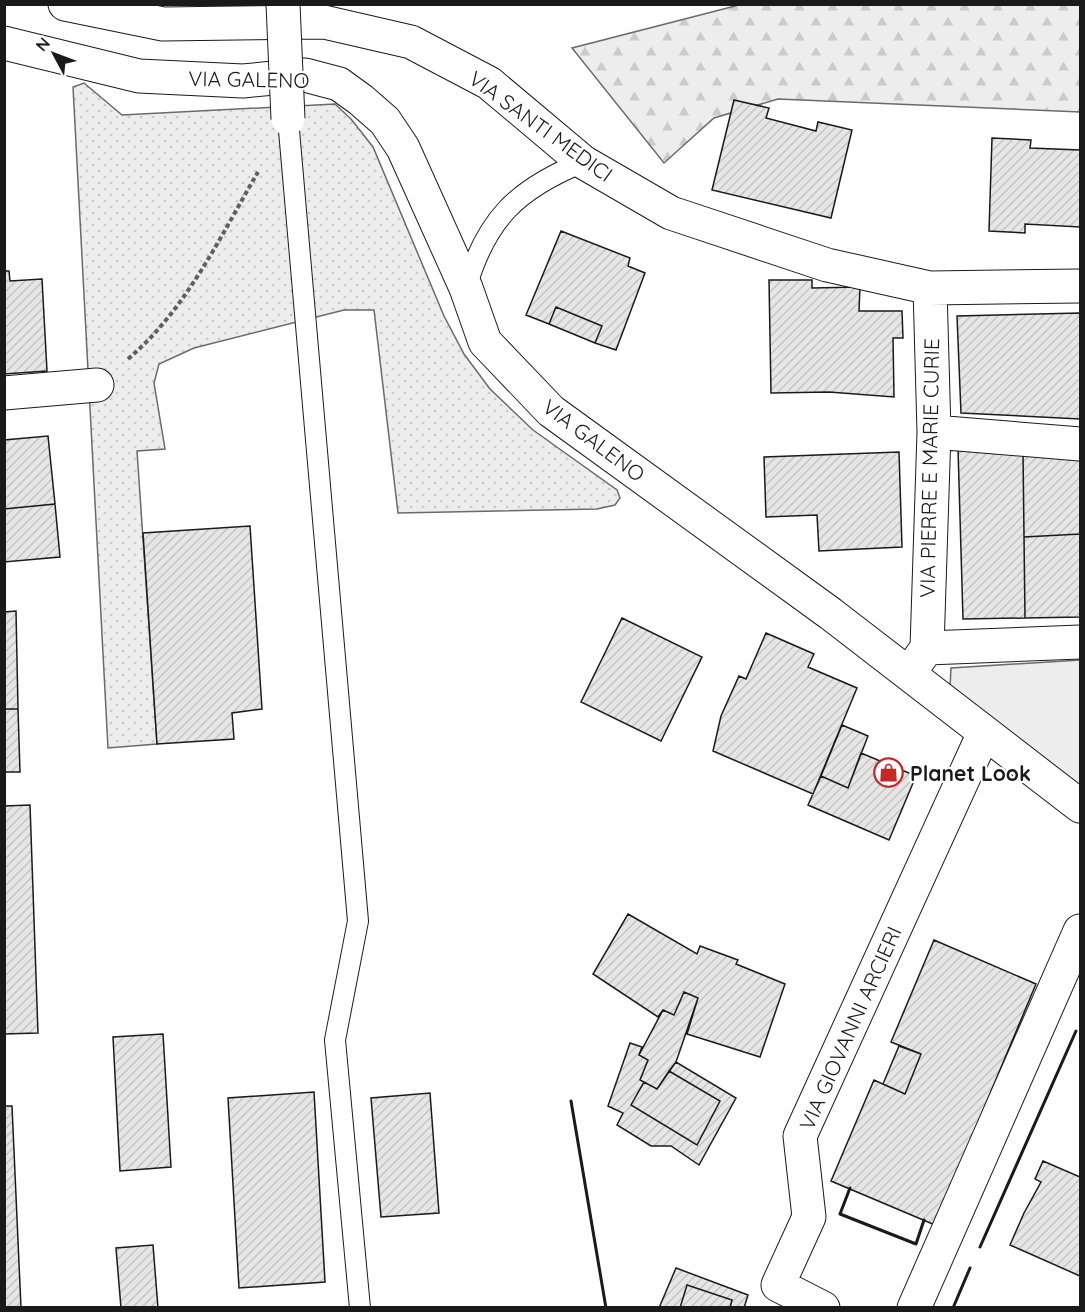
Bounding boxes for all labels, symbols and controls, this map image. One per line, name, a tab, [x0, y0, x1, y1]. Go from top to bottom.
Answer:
north arrow	[24, 24, 84, 84]
text: N	[31, 33, 54, 55]
street label: VIA GALENO	[188, 65, 310, 93]
street label: VIA SANTI MEDICI	[464, 65, 618, 187]
street label: VIA PIERRE E MARIE CURIE	[914, 338, 944, 598]
street label: VIA GALENO	[538, 393, 650, 487]
shop icon: Planet Look	[873, 757, 905, 789]
place label: Planet Look	[910, 760, 1031, 786]
street label: VIA GIOVANNI ARCIERI	[793, 922, 907, 1134]

